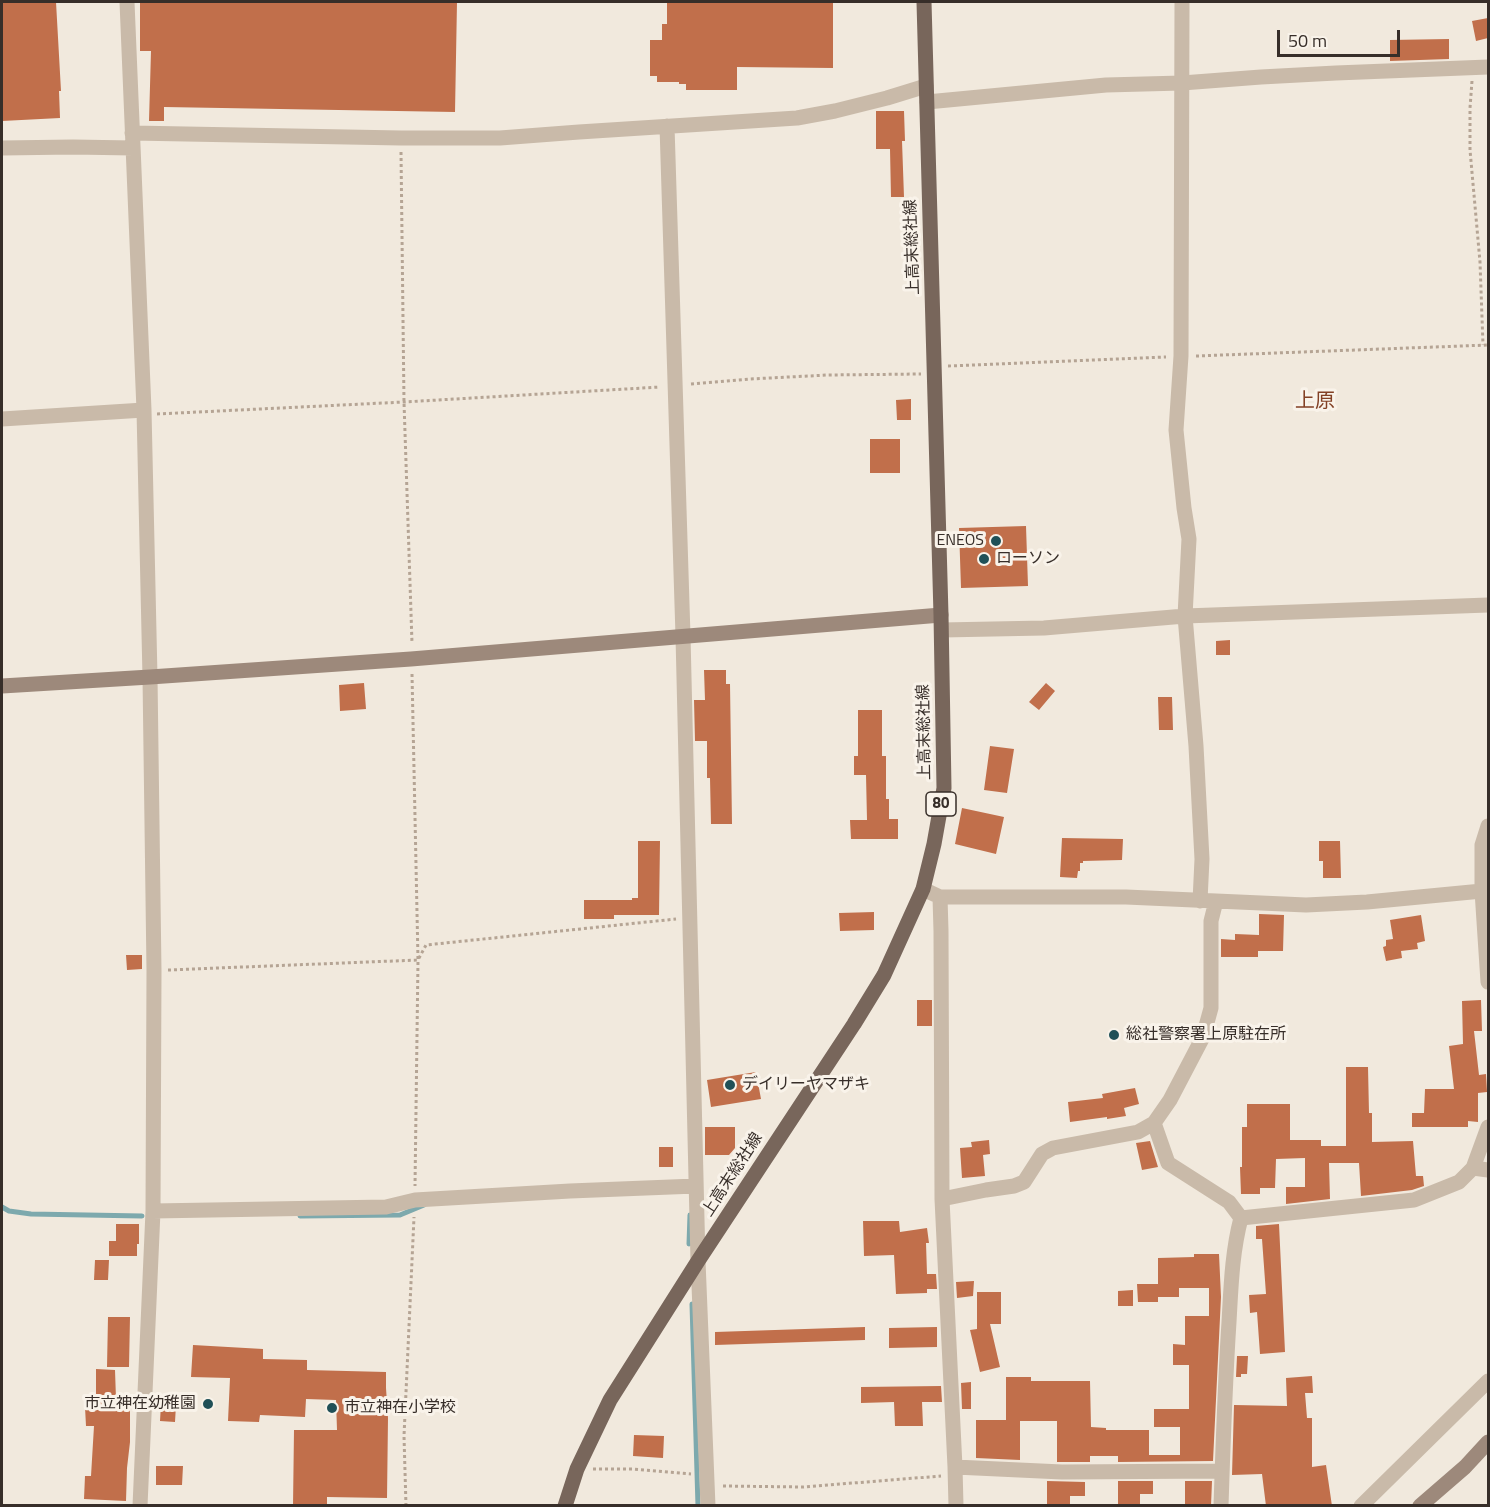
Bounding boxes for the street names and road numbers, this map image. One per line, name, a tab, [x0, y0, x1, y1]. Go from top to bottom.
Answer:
street label: 上高末総社線	[902, 199, 924, 295]
street label: 上高末総社線	[915, 684, 935, 780]
road number: 80	[926, 792, 956, 816]
street label: 上高末総社線	[699, 1130, 767, 1220]

